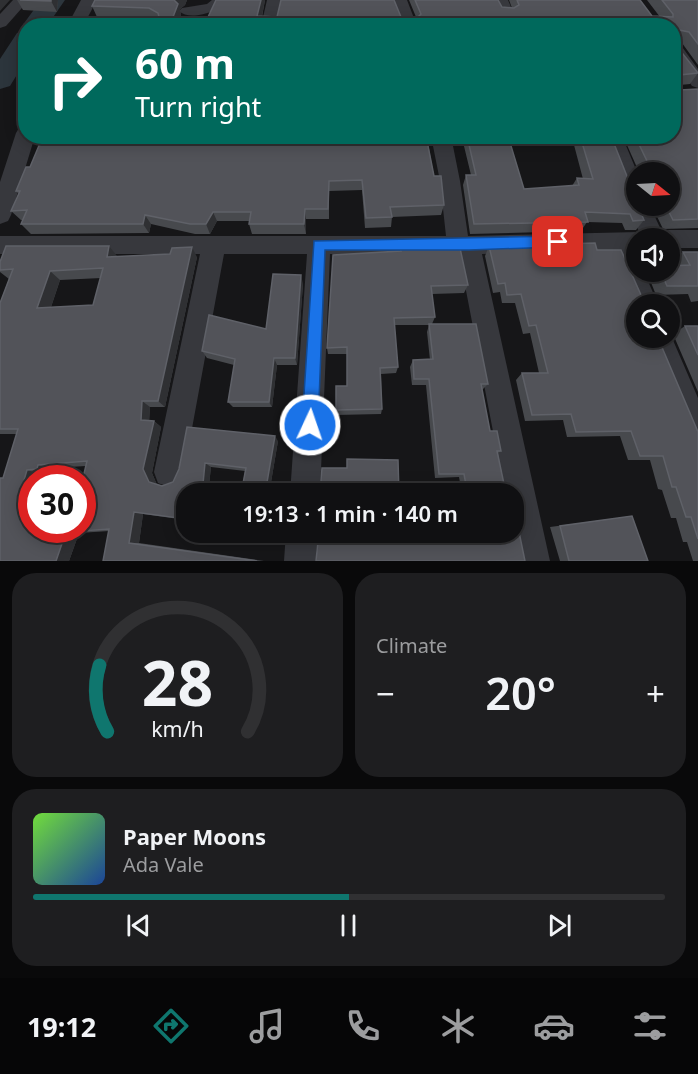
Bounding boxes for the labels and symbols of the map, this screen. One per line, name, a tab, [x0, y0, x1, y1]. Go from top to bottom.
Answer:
north arrow	[626, 162, 680, 216]
pin	[532, 216, 583, 267]
position arrow	[278, 393, 342, 457]
speed limit sign: 30	[18, 465, 96, 543]

